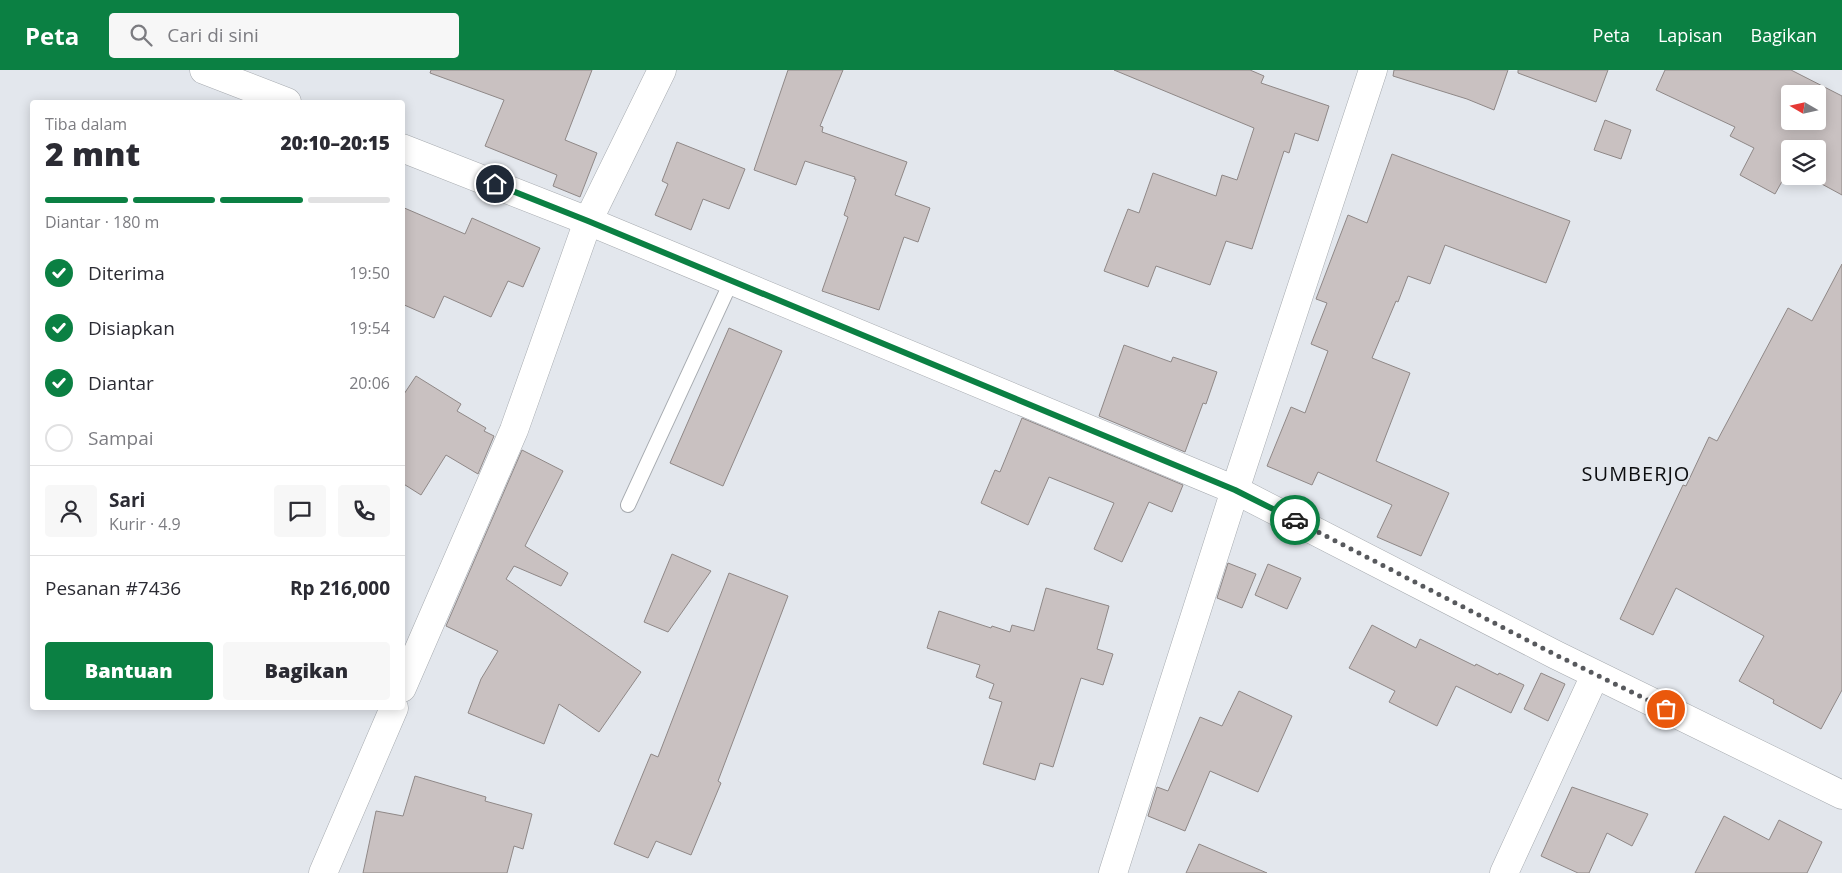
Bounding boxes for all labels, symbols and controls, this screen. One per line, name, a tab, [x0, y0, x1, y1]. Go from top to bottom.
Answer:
search box	[109, 13, 459, 58]
text: Peta	[25, 19, 79, 52]
icon: search	[127, 21, 155, 49]
text: Cari di sini	[167, 22, 259, 48]
text: Peta	[1593, 23, 1630, 47]
text: Lapisan	[1658, 23, 1723, 47]
text: Bagikan	[1751, 23, 1817, 47]
north arrow	[1781, 85, 1826, 130]
map controls	[1781, 85, 1826, 185]
text: Tiba dalam	[45, 113, 127, 135]
text: 20:10–20:15	[280, 130, 390, 156]
text: 2 mnt	[45, 132, 140, 175]
button: layers	[1781, 140, 1826, 185]
pin	[474, 163, 516, 205]
icon: home	[481, 170, 509, 198]
text: Diantar · 180 m	[45, 211, 159, 233]
icon: check	[45, 259, 73, 287]
text: Diterima	[88, 260, 165, 286]
text: 19:50	[349, 262, 390, 284]
icon: check	[45, 314, 73, 342]
text: Disiapkan	[88, 315, 175, 341]
text: 19:54	[349, 317, 390, 339]
icon: check	[45, 369, 73, 397]
text: Diantar	[88, 370, 154, 396]
text: 20:06	[349, 372, 390, 394]
text: Sampai	[88, 425, 154, 451]
district label: SUMBERJO	[1582, 460, 1690, 487]
button: person	[45, 485, 97, 537]
button: chat	[274, 485, 326, 537]
button: phone	[338, 485, 390, 537]
text: Sari	[109, 487, 145, 513]
courier	[1270, 495, 1320, 545]
icon: car	[1281, 506, 1309, 534]
text: Kurir · 4.9	[109, 513, 181, 535]
text: Pesanan #7436	[45, 575, 181, 601]
text: Rp 216,000	[290, 575, 390, 601]
button: Bantuan	[45, 642, 213, 700]
button: Bagikan	[223, 642, 390, 700]
pin	[1645, 688, 1687, 730]
icon: bag	[1652, 695, 1680, 723]

